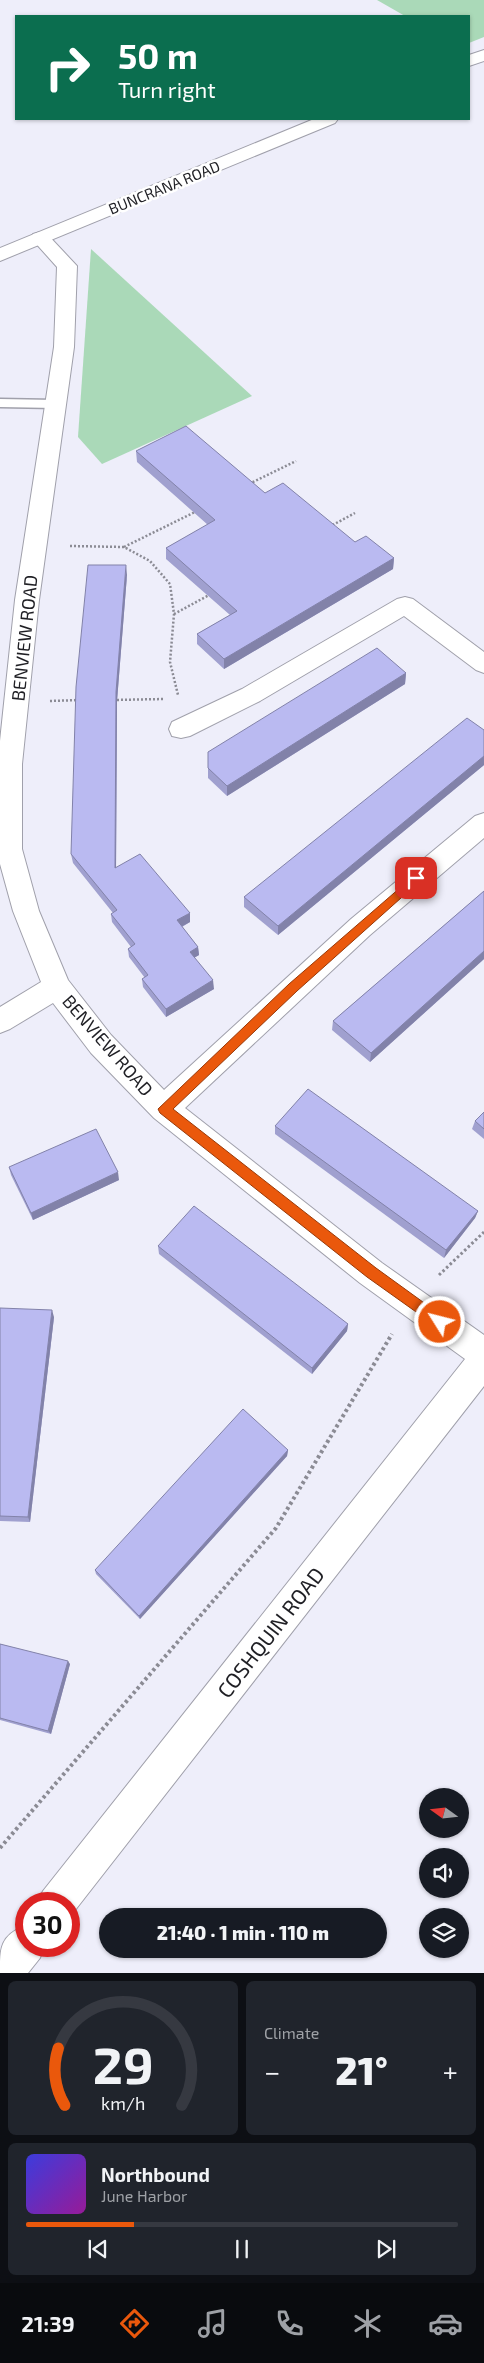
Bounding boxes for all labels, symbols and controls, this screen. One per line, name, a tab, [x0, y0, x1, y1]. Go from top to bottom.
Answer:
text: 50 m	[118, 34, 198, 76]
icon: right	[35, 35, 100, 100]
text: Turn right	[118, 76, 216, 102]
street label: BUNCRANA ROAD	[106, 156, 222, 218]
street label: BENVIEW ROAD	[6, 574, 42, 702]
pin	[395, 857, 437, 899]
icon: arrive	[402, 864, 430, 892]
street label: BENVIEW ROAD	[58, 990, 158, 1100]
position arrow	[413, 1295, 465, 1347]
street label: COSHQUIN ROAD	[211, 1562, 329, 1703]
north arrow	[419, 1788, 469, 1838]
map controls	[419, 1788, 469, 1958]
button: sound	[419, 1848, 469, 1898]
speed limit sign: 30	[15, 1892, 80, 1957]
button: layers	[419, 1908, 469, 1958]
text: 21:40 · 1 min · 110 m	[157, 1921, 329, 1944]
text: Climate	[264, 2023, 319, 2042]
text: 29	[93, 2032, 153, 2094]
text: 21°	[335, 2047, 388, 2093]
text: −	[264, 2054, 280, 2088]
text: +	[443, 2054, 458, 2088]
text: km/h	[101, 2092, 145, 2114]
text: Northbound	[101, 2163, 210, 2186]
text: June Harbor	[101, 2186, 188, 2205]
icon: previous	[84, 2235, 112, 2263]
icon: pause	[228, 2235, 256, 2263]
icon: next	[372, 2235, 400, 2263]
icon: directions	[117, 2306, 152, 2341]
icon: music	[195, 2306, 230, 2341]
icon: phone	[272, 2306, 307, 2341]
icon: climate	[350, 2306, 385, 2341]
icon: car	[428, 2306, 463, 2341]
text: 21:39	[21, 2310, 75, 2336]

